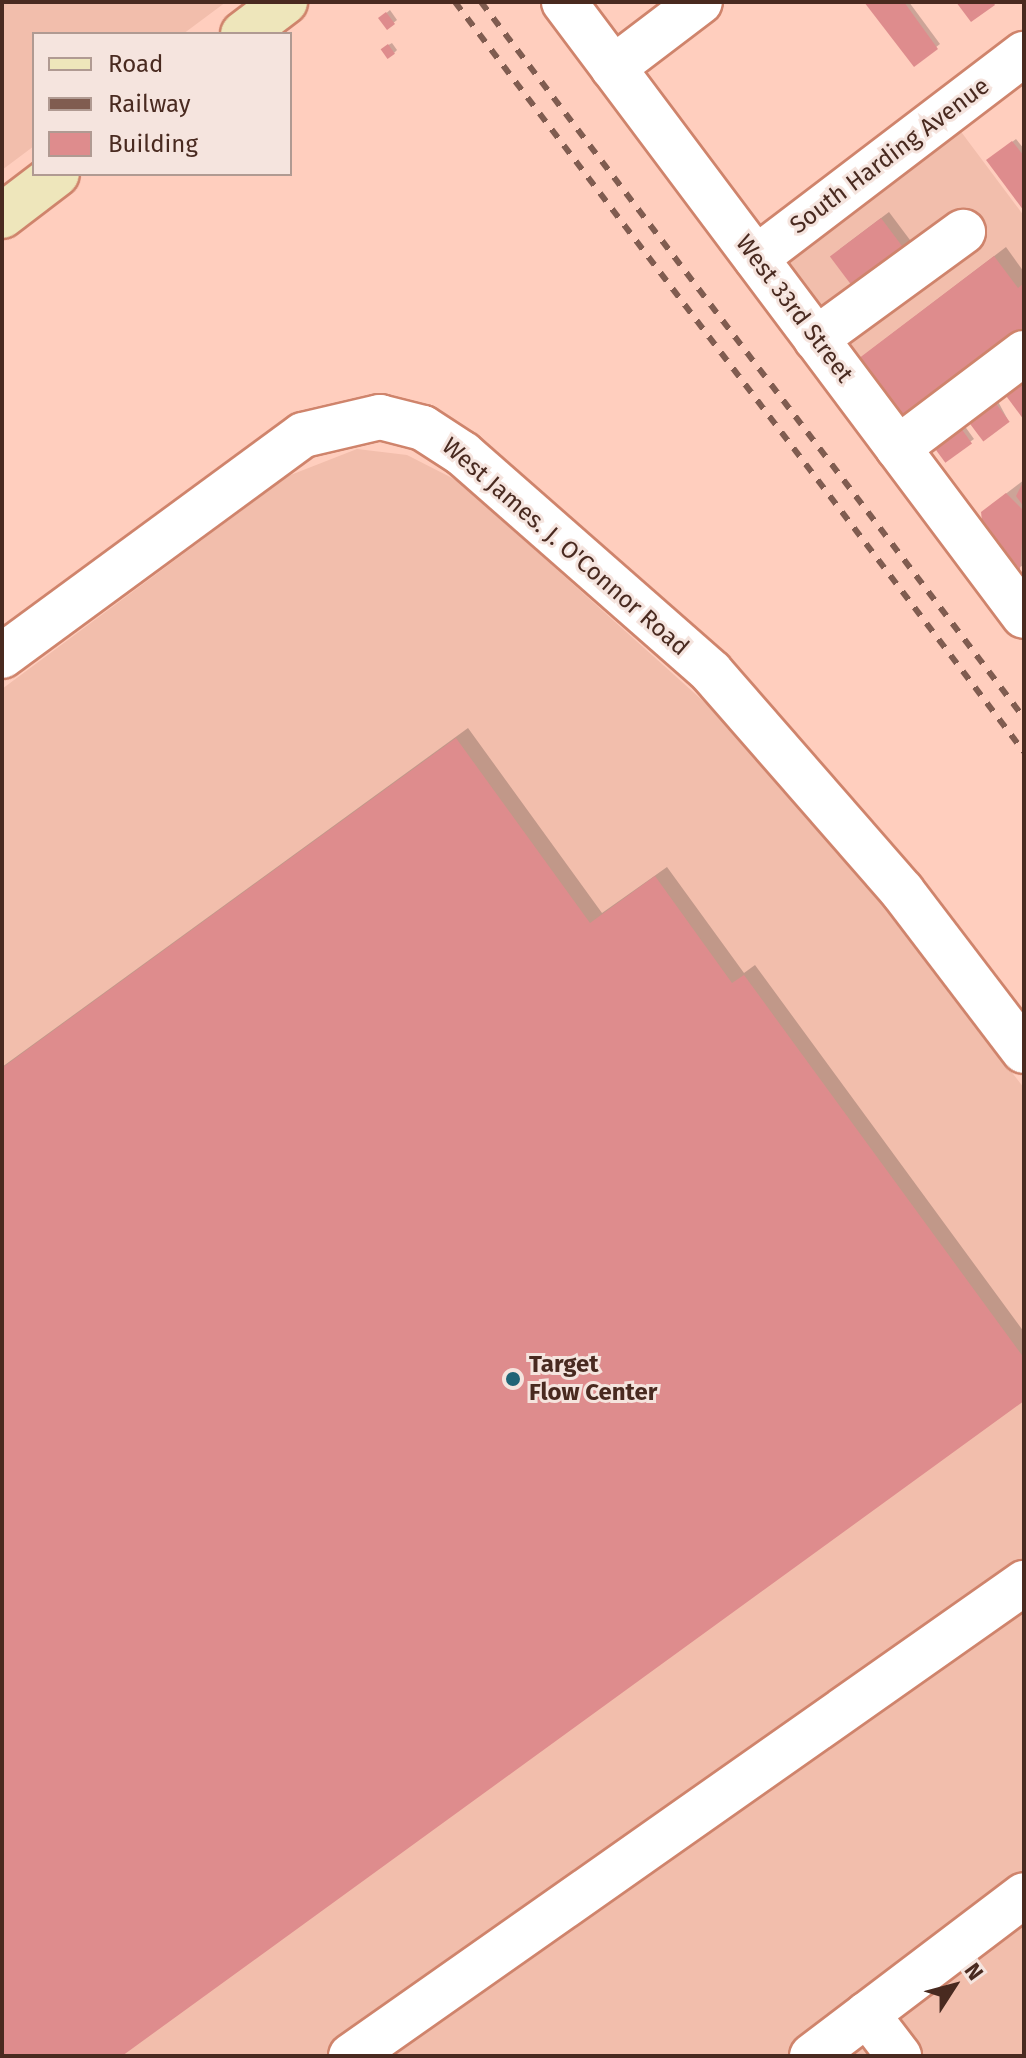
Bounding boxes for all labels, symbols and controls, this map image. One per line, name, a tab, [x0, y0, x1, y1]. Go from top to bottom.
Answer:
legend	[32, 32, 292, 176]
text: Road	[108, 50, 163, 78]
street label: South Harding Avenue	[785, 72, 995, 240]
text: Railway	[108, 90, 191, 118]
text: Building	[108, 130, 198, 158]
street label: West 33rd Street	[729, 230, 859, 388]
street label: West James. J. O'Connor Road	[436, 432, 694, 662]
place label: Target Flow Center	[529, 1351, 657, 1407]
marker: Target Flow Center	[504, 1370, 522, 1388]
north arrow	[914, 1946, 994, 2026]
text: N	[959, 1958, 989, 1985]

